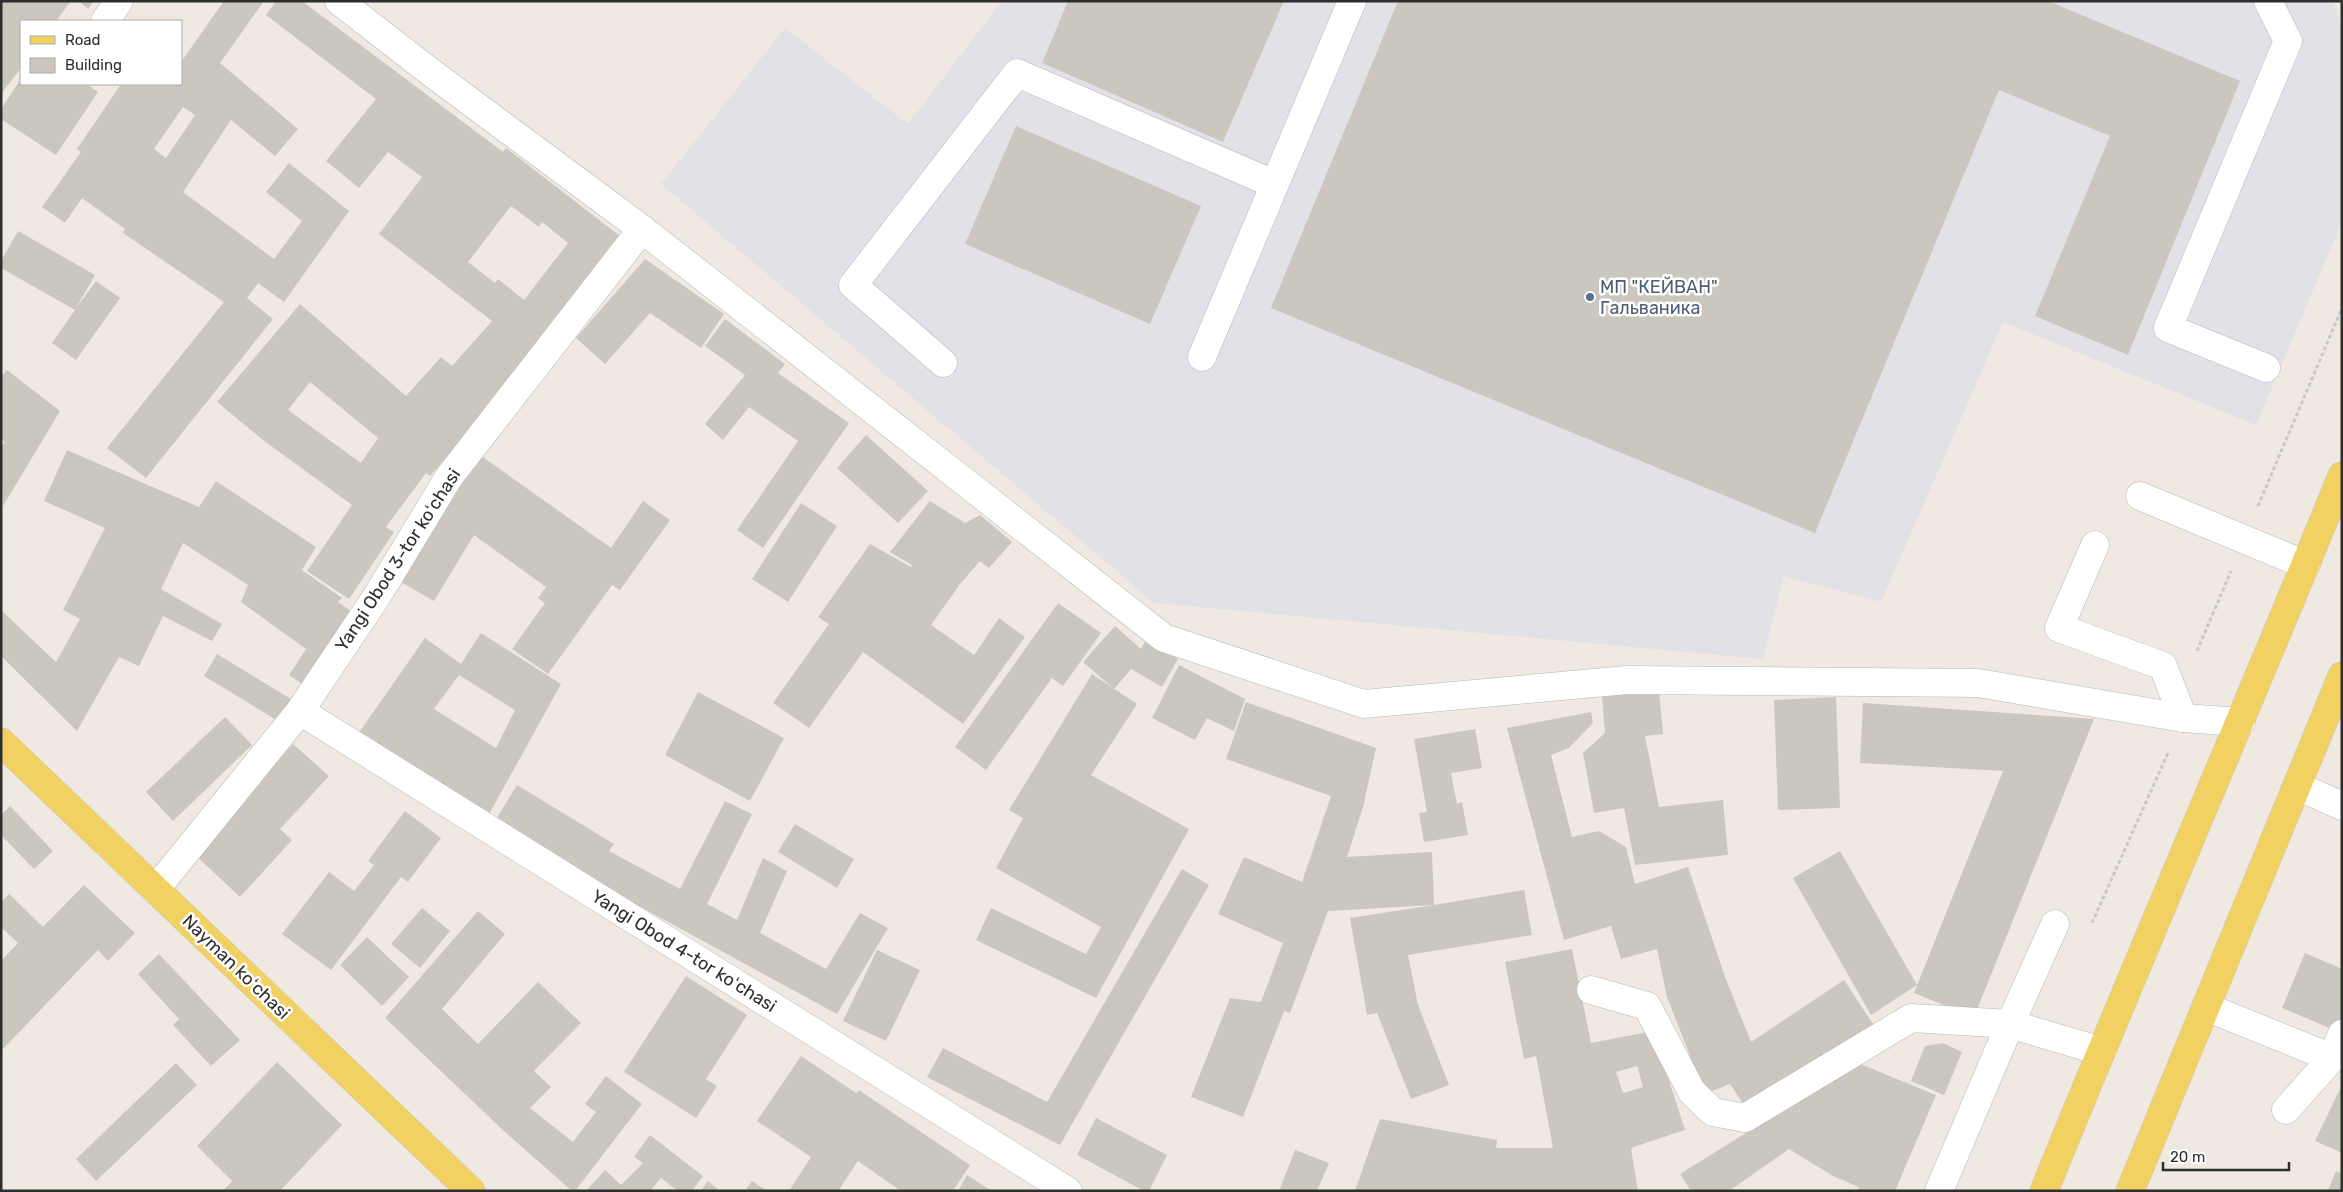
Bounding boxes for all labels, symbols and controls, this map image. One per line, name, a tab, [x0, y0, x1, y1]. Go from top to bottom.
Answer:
legend	[20, 20, 182, 85]
text: Road	[65, 31, 101, 49]
text: Building	[65, 56, 122, 74]
place label: МП "КЕЙВАН" Гальваника	[1600, 276, 1718, 319]
marker: МП "КЕЙВАН" Гальваника	[1584, 291, 1596, 303]
street label: Yangi Obod 3-tor koʻchasi	[331, 464, 465, 656]
street label: Yangi Obod 4-tor koʻchasi	[587, 885, 781, 1017]
street label: Nayman koʻchasi	[178, 910, 294, 1024]
scale bar	[2163, 1140, 2289, 1172]
text: 20 m	[2170, 1148, 2205, 1166]

